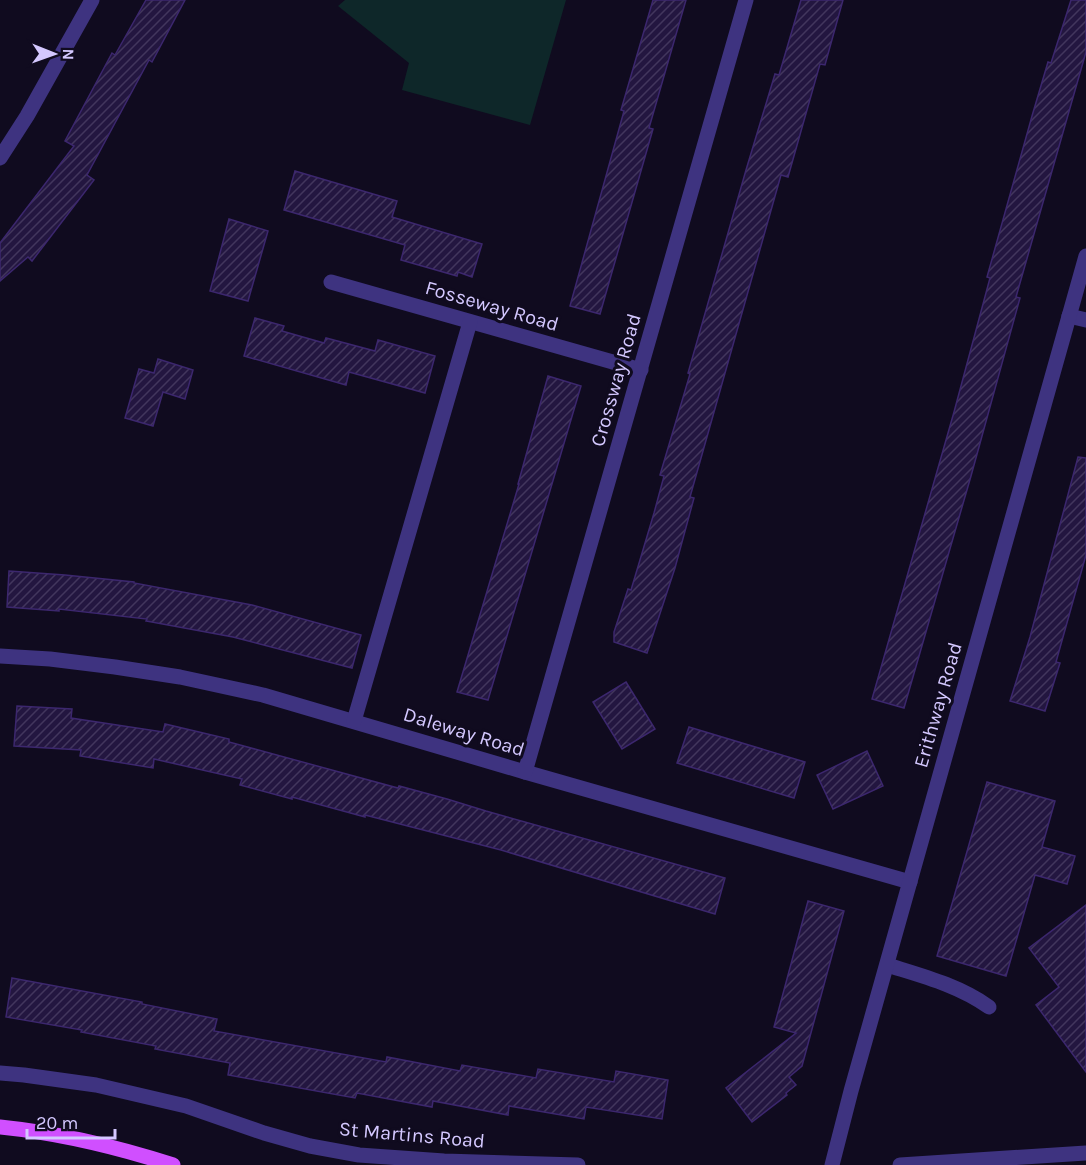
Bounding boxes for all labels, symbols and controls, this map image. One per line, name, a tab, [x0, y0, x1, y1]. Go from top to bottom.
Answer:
north arrow	[24, 24, 84, 84]
text: N	[59, 48, 78, 60]
street label: Fosseway Road	[423, 276, 561, 336]
street label: Crossway Road	[586, 311, 646, 449]
street label: Erithway Road	[909, 640, 967, 770]
street label: Daleway Road	[401, 703, 527, 761]
scale bar	[27, 1102, 116, 1140]
text: 20 m	[36, 1112, 78, 1134]
street label: St Martins Road	[338, 1117, 486, 1153]

